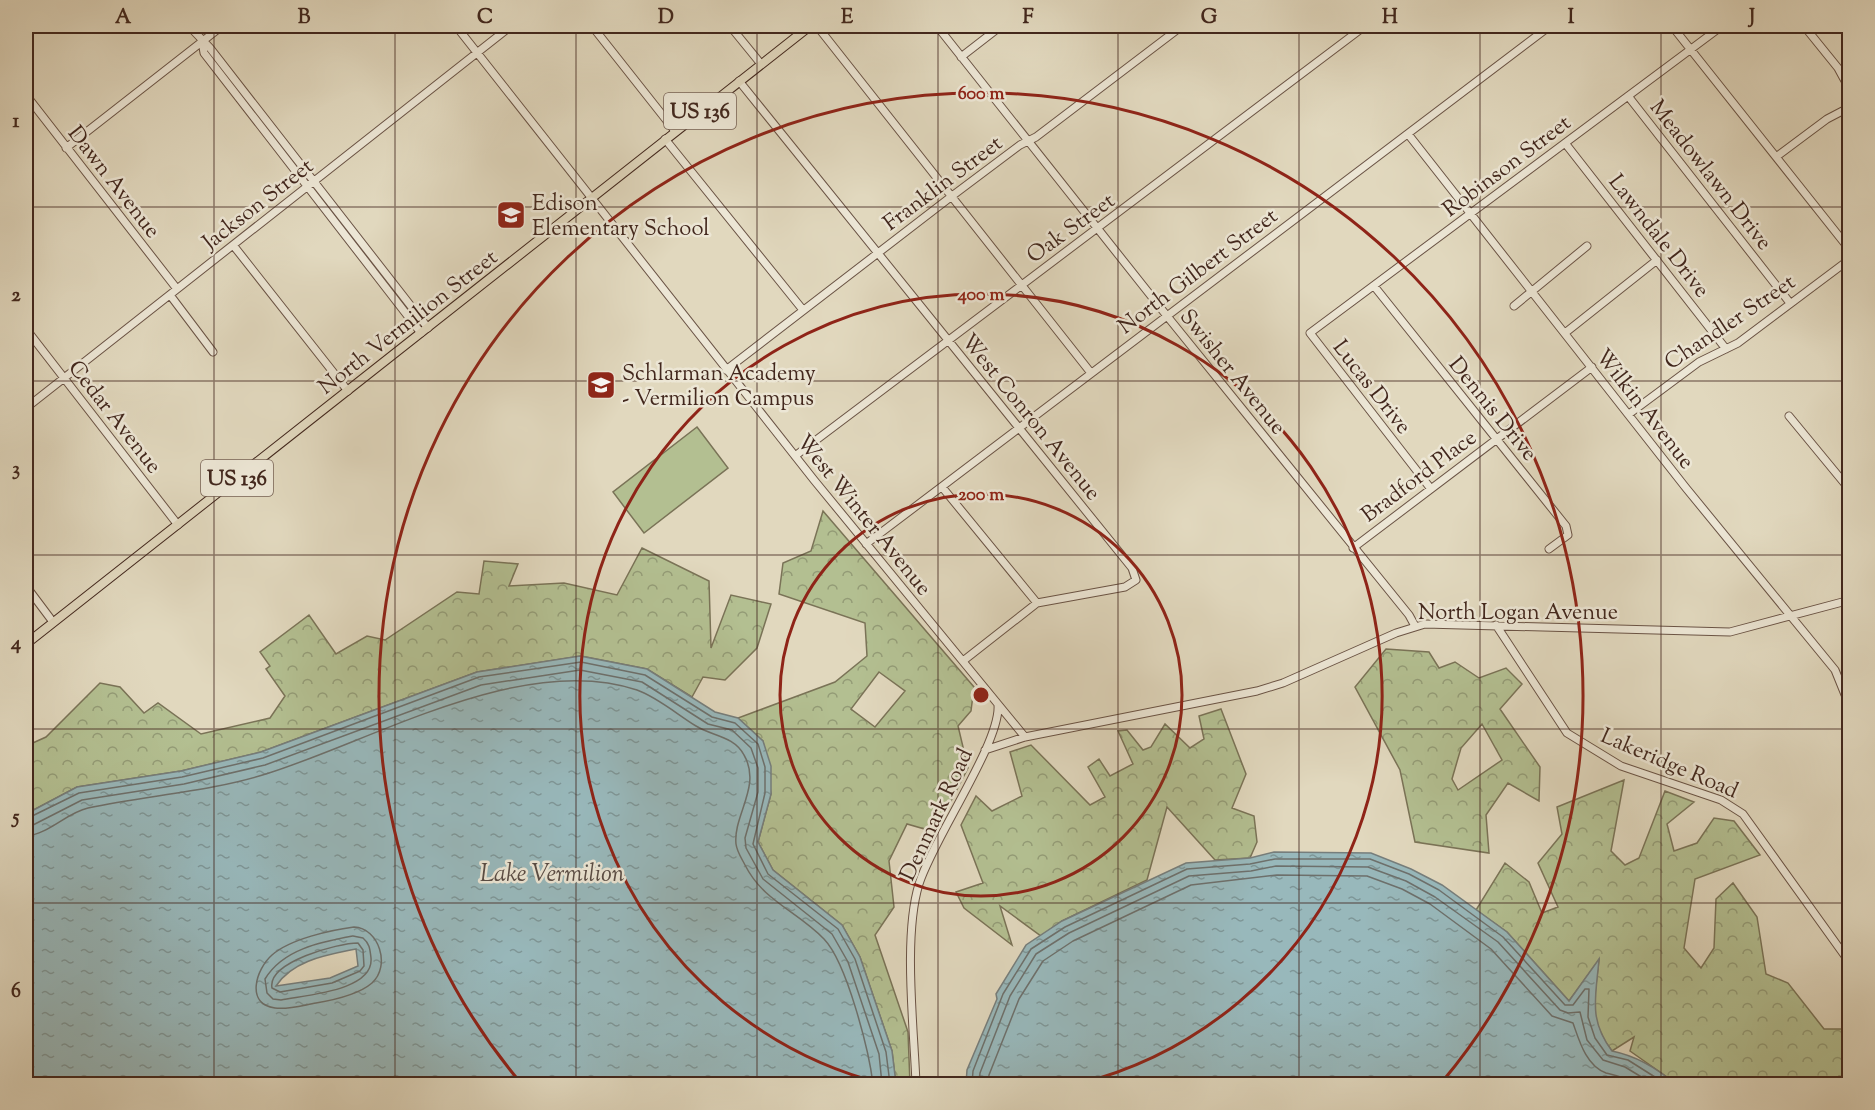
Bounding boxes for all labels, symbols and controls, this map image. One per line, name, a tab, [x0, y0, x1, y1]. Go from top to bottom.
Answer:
text: A	[115, 4, 132, 33]
text: B	[298, 4, 311, 33]
text: C	[477, 4, 493, 33]
text: D	[658, 4, 674, 33]
text: E	[841, 4, 854, 33]
text: F	[1022, 4, 1034, 33]
text: G	[1201, 4, 1218, 33]
text: H	[1382, 4, 1398, 33]
text: I	[1568, 4, 1575, 33]
text: J	[1747, 4, 1755, 33]
text: 600 m	[958, 82, 1004, 108]
road number: US 136	[664, 93, 736, 129]
street label: Meadowlawn Drive	[1641, 94, 1779, 258]
text: 1	[13, 108, 20, 137]
street label: Robinson Street	[1437, 108, 1579, 226]
street label: Dawn Avenue	[58, 120, 167, 246]
street label: Franklin Street	[877, 129, 1011, 240]
street label: Jackson Street	[196, 151, 322, 260]
street label: Lawndale Drive	[1599, 168, 1716, 305]
street label: Oak Street	[1021, 186, 1123, 272]
place label: Edison Elementary School	[532, 189, 709, 246]
school or university icon: Edison Elementary School	[495, 199, 527, 231]
street label: North Gilbert Street	[1112, 201, 1286, 343]
street label: North Vermilion Street	[312, 243, 506, 404]
street label: Chandler Street	[1659, 267, 1803, 379]
text: 2	[11, 282, 21, 311]
text: 400 m	[957, 283, 1004, 309]
street label: Swisher Avenue	[1171, 303, 1293, 443]
street label: West Conron Avenue	[952, 327, 1107, 508]
street label: Lucas Drive	[1323, 334, 1418, 442]
street label: Wilkin Avenue	[1586, 343, 1701, 477]
street label: Dennis Drive	[1440, 351, 1544, 469]
street label: Cedar Avenue	[59, 354, 168, 481]
place label: Schlarman Academy - Vermilion Campus	[622, 359, 816, 416]
school or university icon: Schlarman Academy - Vermilion Campus	[585, 369, 617, 401]
street label: Bradford Place	[1355, 423, 1484, 532]
street label: West Winter Avenue	[787, 428, 938, 604]
text: 3	[12, 456, 20, 485]
road number: US 136	[201, 460, 273, 496]
text: 200 m	[958, 483, 1004, 509]
street label: North Logan Avenue	[1418, 598, 1618, 630]
text: 4	[10, 630, 21, 659]
centre of rings	[971, 685, 991, 705]
street label: Lakeridge Road	[1595, 721, 1743, 808]
street label: Denmark Road	[893, 744, 982, 887]
text: 5	[11, 804, 20, 833]
water label: Lake Vermilion	[480, 858, 625, 892]
text: 6	[11, 978, 21, 1007]

